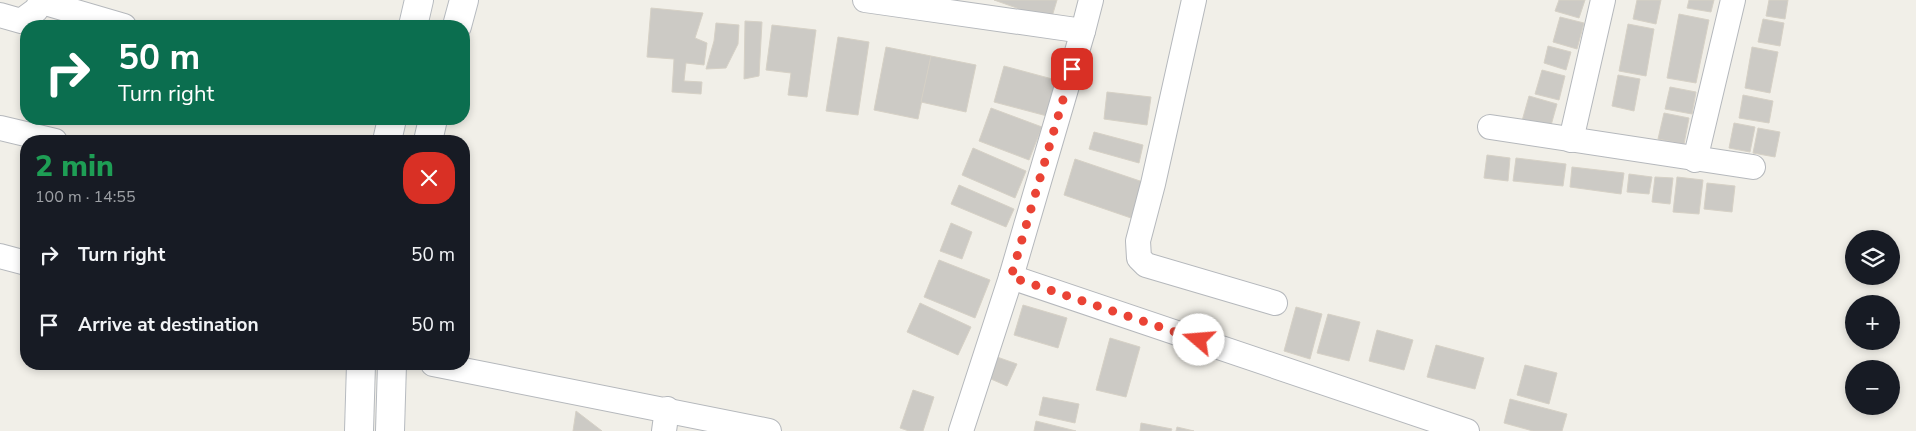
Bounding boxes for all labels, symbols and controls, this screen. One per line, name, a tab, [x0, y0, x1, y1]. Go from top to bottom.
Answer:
text: 50 m	[118, 34, 200, 81]
icon: right	[35, 40, 100, 105]
pin	[1051, 48, 1093, 90]
icon: arrive	[1058, 55, 1086, 83]
text: Turn right	[118, 79, 214, 109]
text: 2 min	[35, 146, 114, 187]
button: close	[403, 152, 455, 204]
text: 100 m · 14:55	[35, 186, 136, 208]
map controls	[1845, 230, 1900, 415]
button: layers	[1845, 230, 1900, 285]
icon: right	[35, 241, 63, 269]
text: Turn right	[78, 242, 165, 268]
text: 50 m	[411, 242, 455, 268]
button: +	[1845, 295, 1900, 350]
icon: arrive	[35, 311, 63, 339]
text: Arrive at destination	[78, 312, 259, 338]
text: 50 m	[411, 312, 455, 338]
position arrow	[1172, 313, 1224, 365]
button: −	[1845, 360, 1900, 415]

